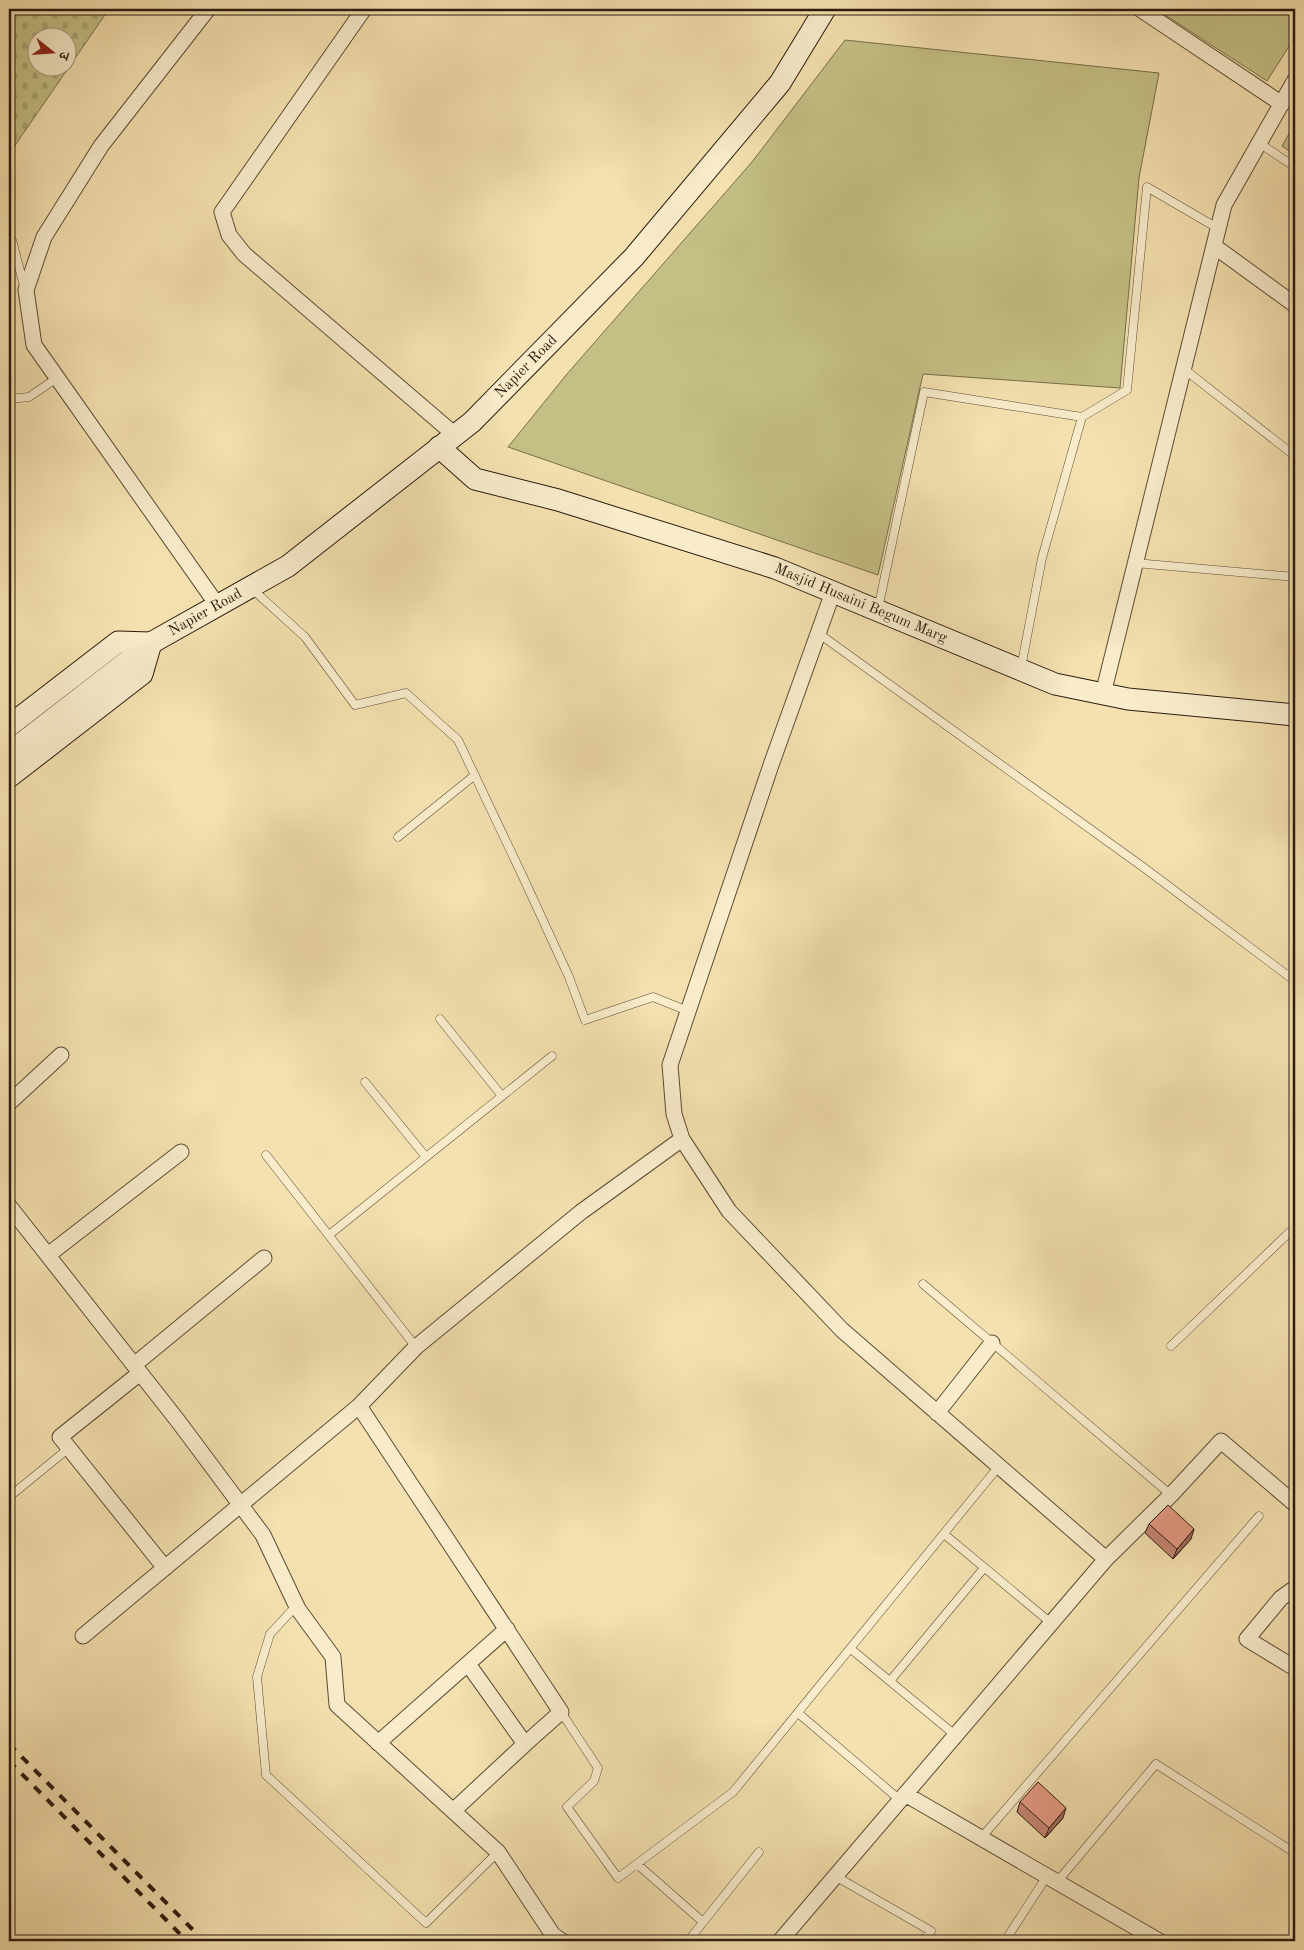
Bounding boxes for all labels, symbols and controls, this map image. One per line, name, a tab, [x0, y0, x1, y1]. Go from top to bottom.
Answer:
north arrow	[28, 28, 78, 78]
text: उ	[55, 49, 72, 62]
street label: Napier Road	[492, 332, 560, 401]
street label: Masjid Husaini Begum Marg	[772, 561, 949, 646]
street label: Napier Road	[166, 586, 245, 639]

